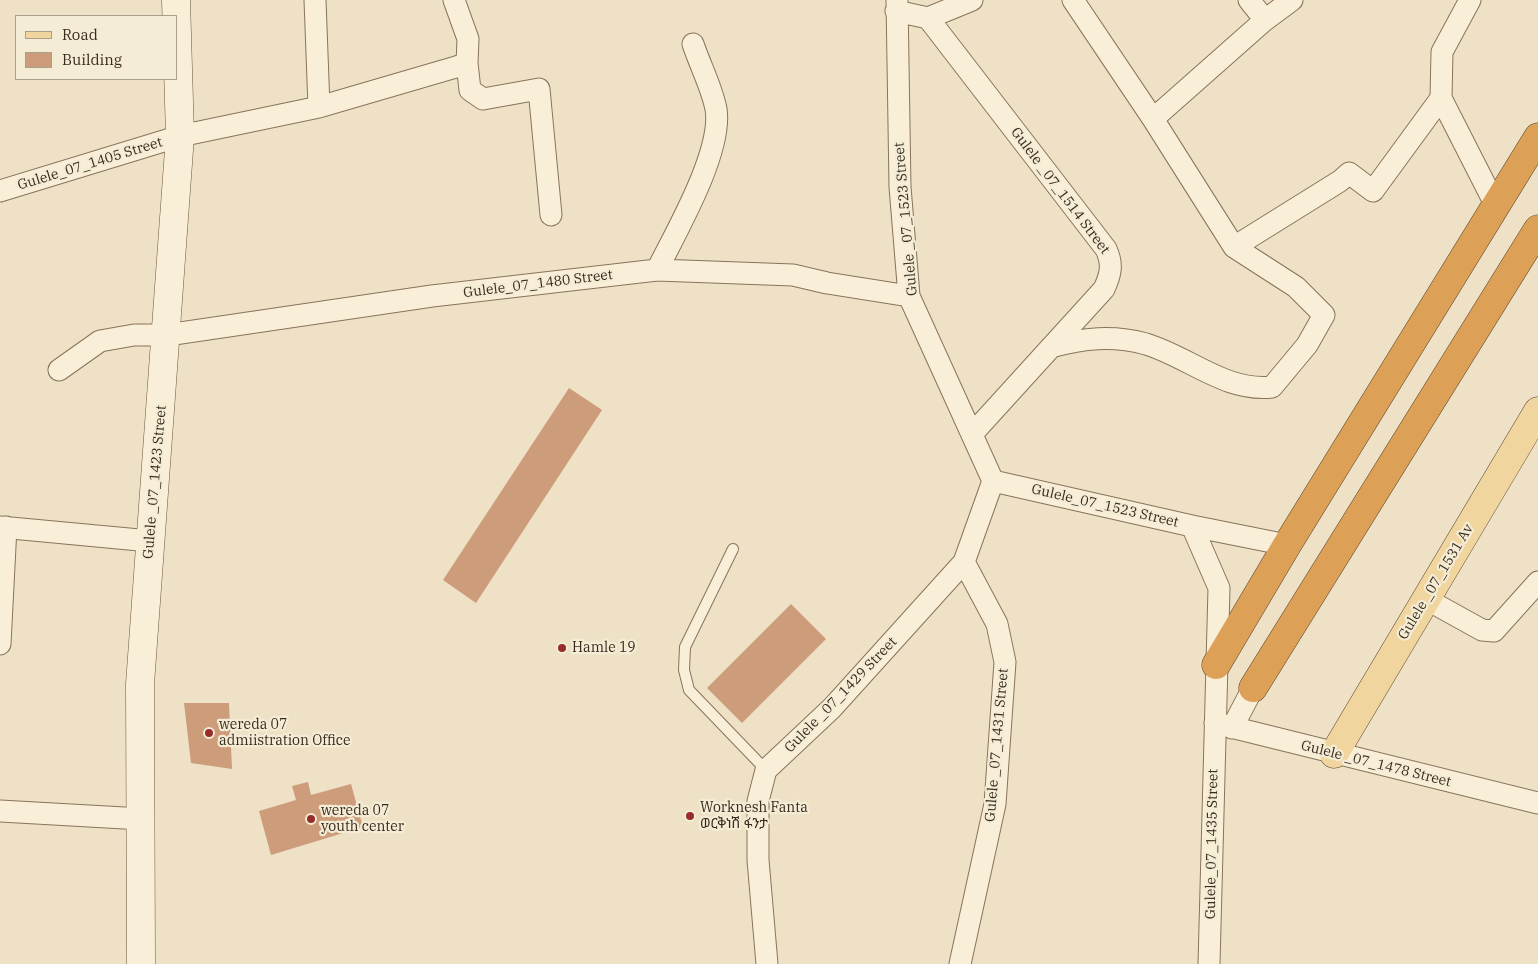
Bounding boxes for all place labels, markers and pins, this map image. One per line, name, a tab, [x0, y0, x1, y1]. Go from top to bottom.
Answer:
place label: Hamle 19	[572, 640, 636, 656]
marker: Hamle 19	[556, 642, 568, 654]
place label: wereda 07 admiistration Office	[219, 717, 350, 750]
marker: wereda 07 admiistration Office	[203, 727, 215, 739]
place label: Worknesh Fanta ወርቅነሽ ፋንታ	[700, 800, 808, 832]
place label: wereda 07 youth center	[321, 803, 404, 836]
marker: Worknesh Fanta ወርቅነሽ ፋንታ	[684, 810, 696, 822]
marker: wereda 07 youth center	[305, 813, 317, 825]

